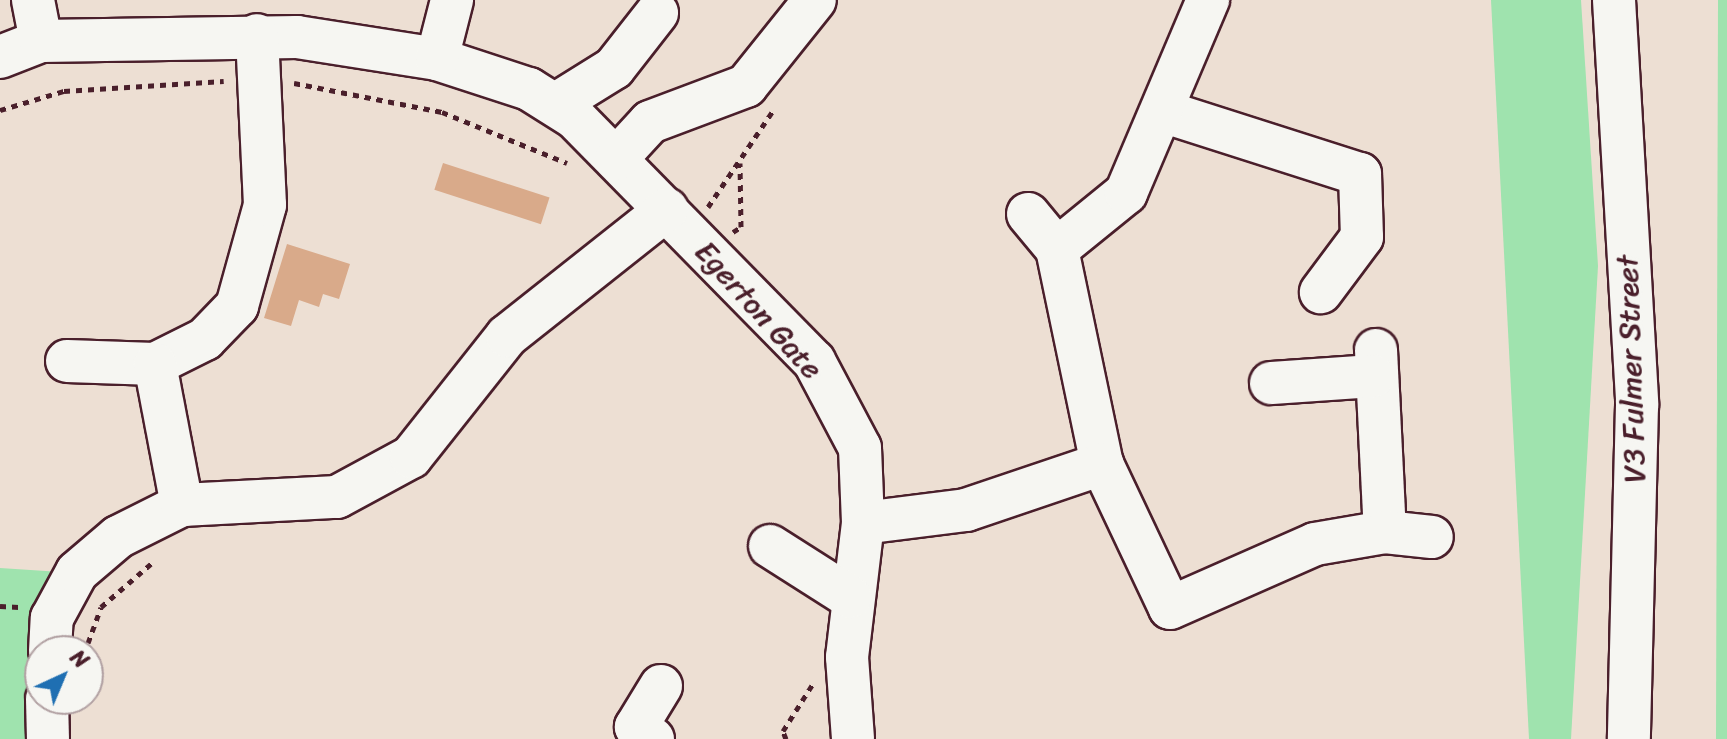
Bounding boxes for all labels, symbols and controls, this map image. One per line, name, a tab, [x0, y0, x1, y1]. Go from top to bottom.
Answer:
street label: Egerton Gate	[688, 234, 830, 386]
street label: V3 Fulmer Street	[1609, 254, 1653, 484]
north arrow	[24, 635, 104, 715]
text: N	[61, 639, 99, 678]

